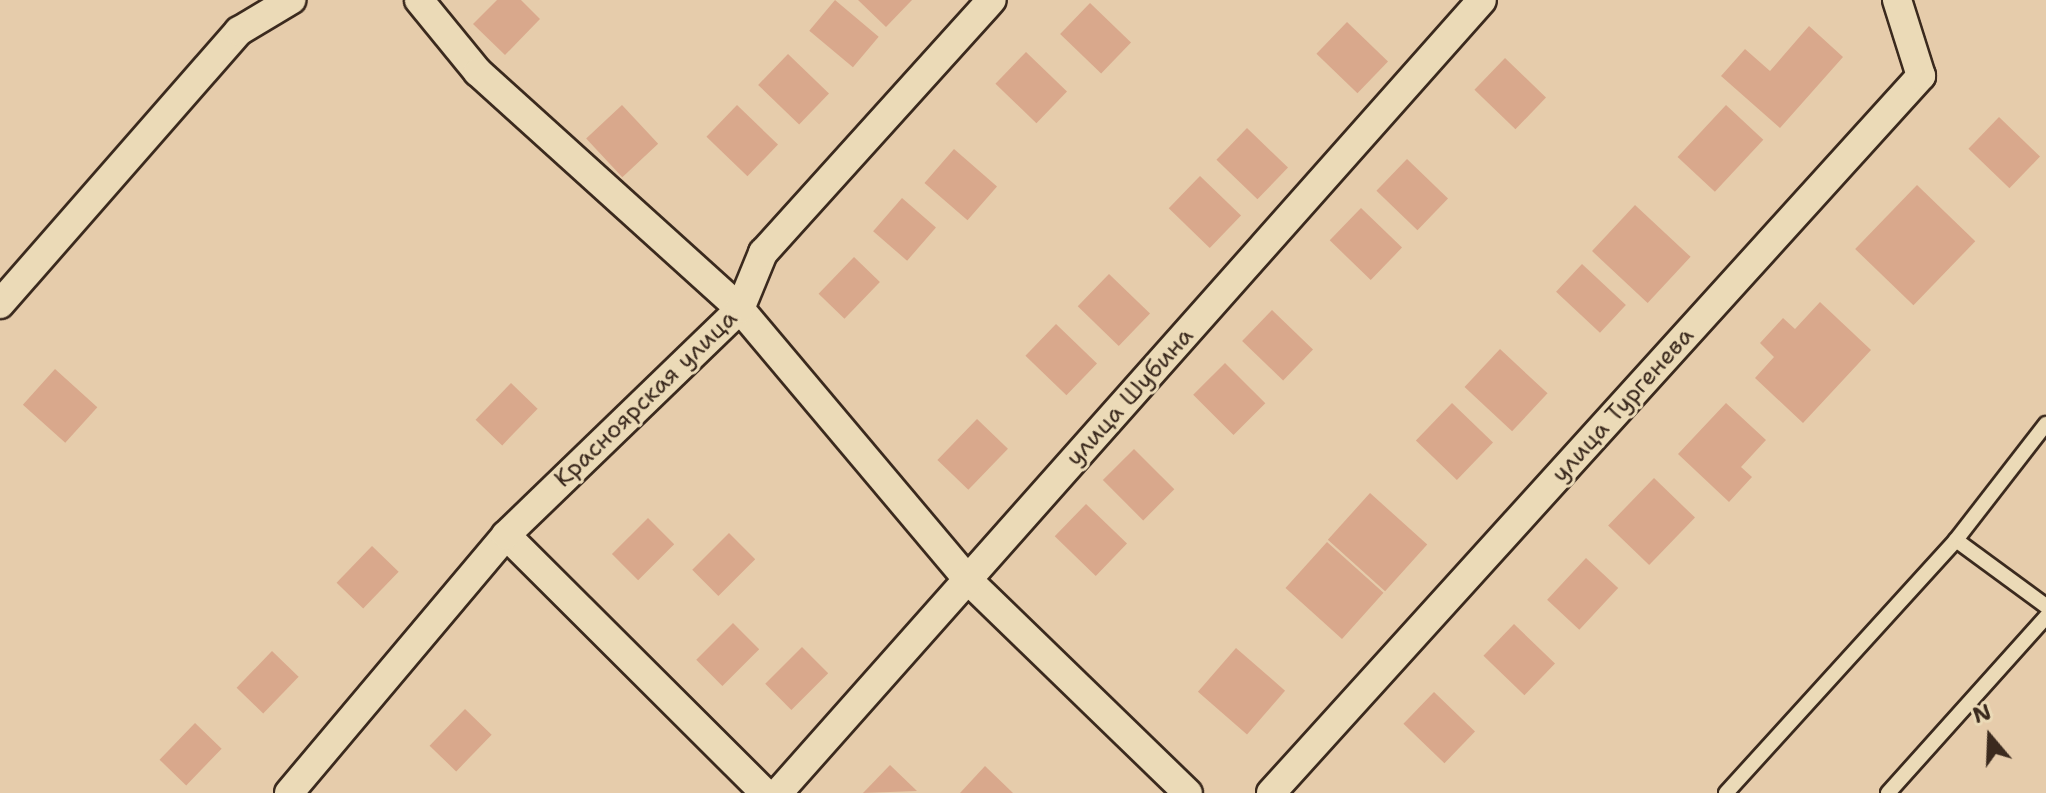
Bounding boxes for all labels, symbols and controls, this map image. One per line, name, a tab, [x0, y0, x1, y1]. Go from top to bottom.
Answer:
street label: Красноярская улица	[549, 304, 743, 494]
street label: улица Шубина	[1060, 322, 1200, 472]
street label: улица Тургенева	[1546, 322, 1700, 488]
north arrow	[1950, 697, 2030, 777]
text: N	[1969, 697, 1995, 730]

